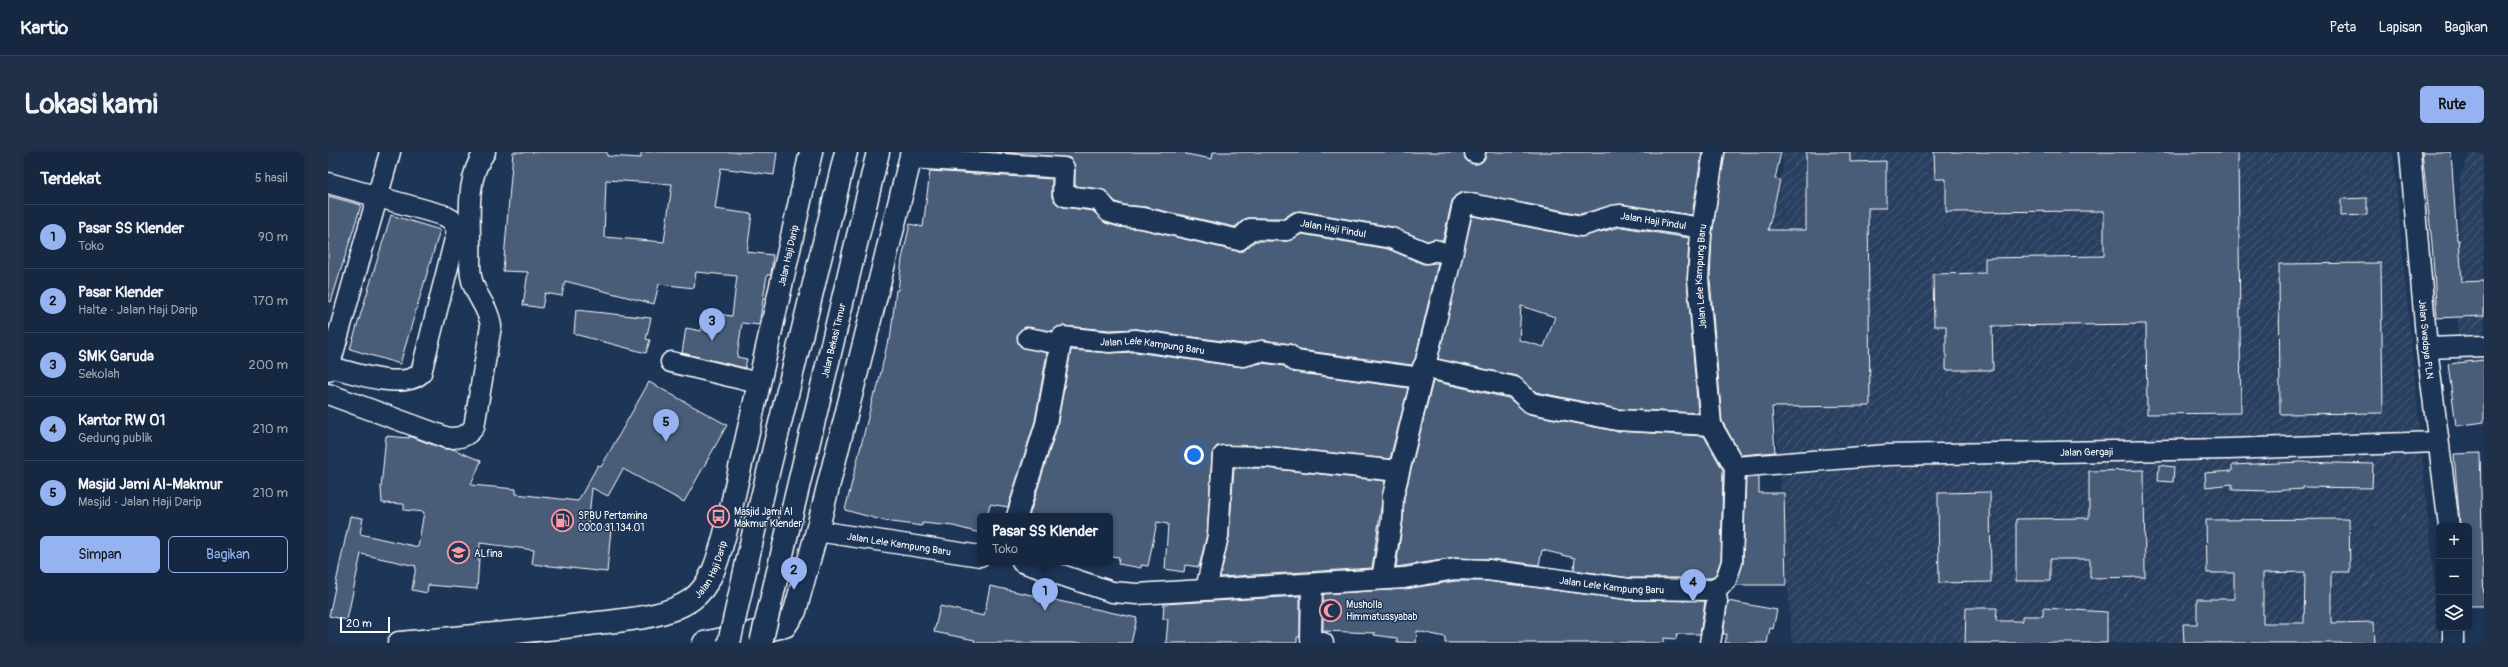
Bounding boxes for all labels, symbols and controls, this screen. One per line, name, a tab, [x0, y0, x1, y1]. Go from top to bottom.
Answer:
text: Kartio	[20, 16, 68, 40]
text: Peta	[2330, 19, 2356, 36]
text: Lapisan	[2378, 19, 2422, 36]
text: Bagikan	[2444, 19, 2488, 36]
button: Rute	[2420, 86, 2484, 123]
text: Lokasi kami	[24, 87, 158, 122]
text: Terdekat	[40, 168, 101, 189]
text: 5 hasil	[255, 170, 288, 186]
street label: Jalan Haji Pindul	[1620, 210, 1687, 232]
street label: Jalan Haji Pindul	[1299, 217, 1367, 241]
text: Pasar SS Klender	[78, 219, 184, 238]
street label: Jalan Lele Kampung Baru	[1693, 223, 1710, 329]
street label: Jalan Haji Darip	[776, 224, 801, 287]
text: 1	[50, 229, 56, 245]
text: 90 m	[258, 229, 288, 245]
text: Toko	[78, 238, 104, 254]
text: Pasar Klender	[78, 283, 163, 302]
text: 2	[49, 293, 57, 309]
text: 170 m	[253, 293, 288, 309]
street label: Jalan Swadaya PLN	[2416, 299, 2436, 380]
text: Halte · Jalan Haji Darip	[78, 302, 198, 318]
street label: Jalan Bekasi Timur	[819, 302, 849, 379]
pin: 3	[699, 308, 725, 341]
street label: Jalan Lele Kampung Baru	[1100, 335, 1205, 357]
text: SMK Garuda	[78, 347, 154, 366]
text: 3	[49, 357, 57, 373]
text: 200 m	[249, 357, 288, 373]
text: Sekolah	[78, 366, 120, 382]
pin: 5	[653, 409, 679, 442]
text: Kantor RW 01	[78, 411, 165, 430]
text: 4	[49, 421, 57, 437]
text: 210 m	[252, 421, 288, 437]
text: Gedung publik	[78, 430, 153, 446]
your location	[1184, 445, 1204, 465]
street label: Jalan Gergaji	[2060, 446, 2113, 459]
text: Masjid Jami Al-Makmur	[78, 475, 223, 494]
text: 5	[49, 485, 57, 501]
text: 210 m	[252, 485, 288, 501]
text: Masjid · Jalan Haji Darip	[78, 494, 202, 510]
bus stop icon: Masjid Jami Al Makmur Klender	[706, 504, 732, 530]
place label: Masjid Jami Al Makmur Klender	[734, 506, 802, 530]
fuel station icon: SPBU Pertamina COCO 31.134.01	[550, 508, 576, 534]
place label: SPBU Pertamina COCO 31.134.01	[578, 510, 648, 534]
popup	[977, 513, 1113, 565]
text: Pasar SS Klender	[992, 522, 1098, 541]
map controls	[2436, 523, 2472, 631]
button: +	[2436, 523, 2472, 559]
street label: Jalan Lele Kampung Baru	[846, 531, 952, 558]
button: Simpan	[40, 536, 160, 573]
button: Bagikan	[168, 536, 288, 573]
street label: Jalan Haji Darip	[692, 539, 730, 601]
school or university icon: ALfina	[446, 540, 472, 566]
text: Toko	[992, 541, 1018, 557]
place label: ALfina	[474, 548, 503, 560]
pin: 2	[781, 557, 807, 590]
button: −	[2436, 559, 2472, 595]
pin: 4	[1680, 569, 1706, 602]
street label: Jalan Lele Kampung Baru	[1559, 575, 1664, 596]
pin: 1	[1032, 578, 1058, 611]
button: layers	[2436, 595, 2472, 631]
mosque icon: Musholla Himmatussyabab	[1318, 597, 1344, 623]
place label: Musholla Himmatussyabab	[1346, 599, 1417, 623]
scale bar	[340, 615, 390, 634]
text: 20 m	[346, 617, 372, 630]

